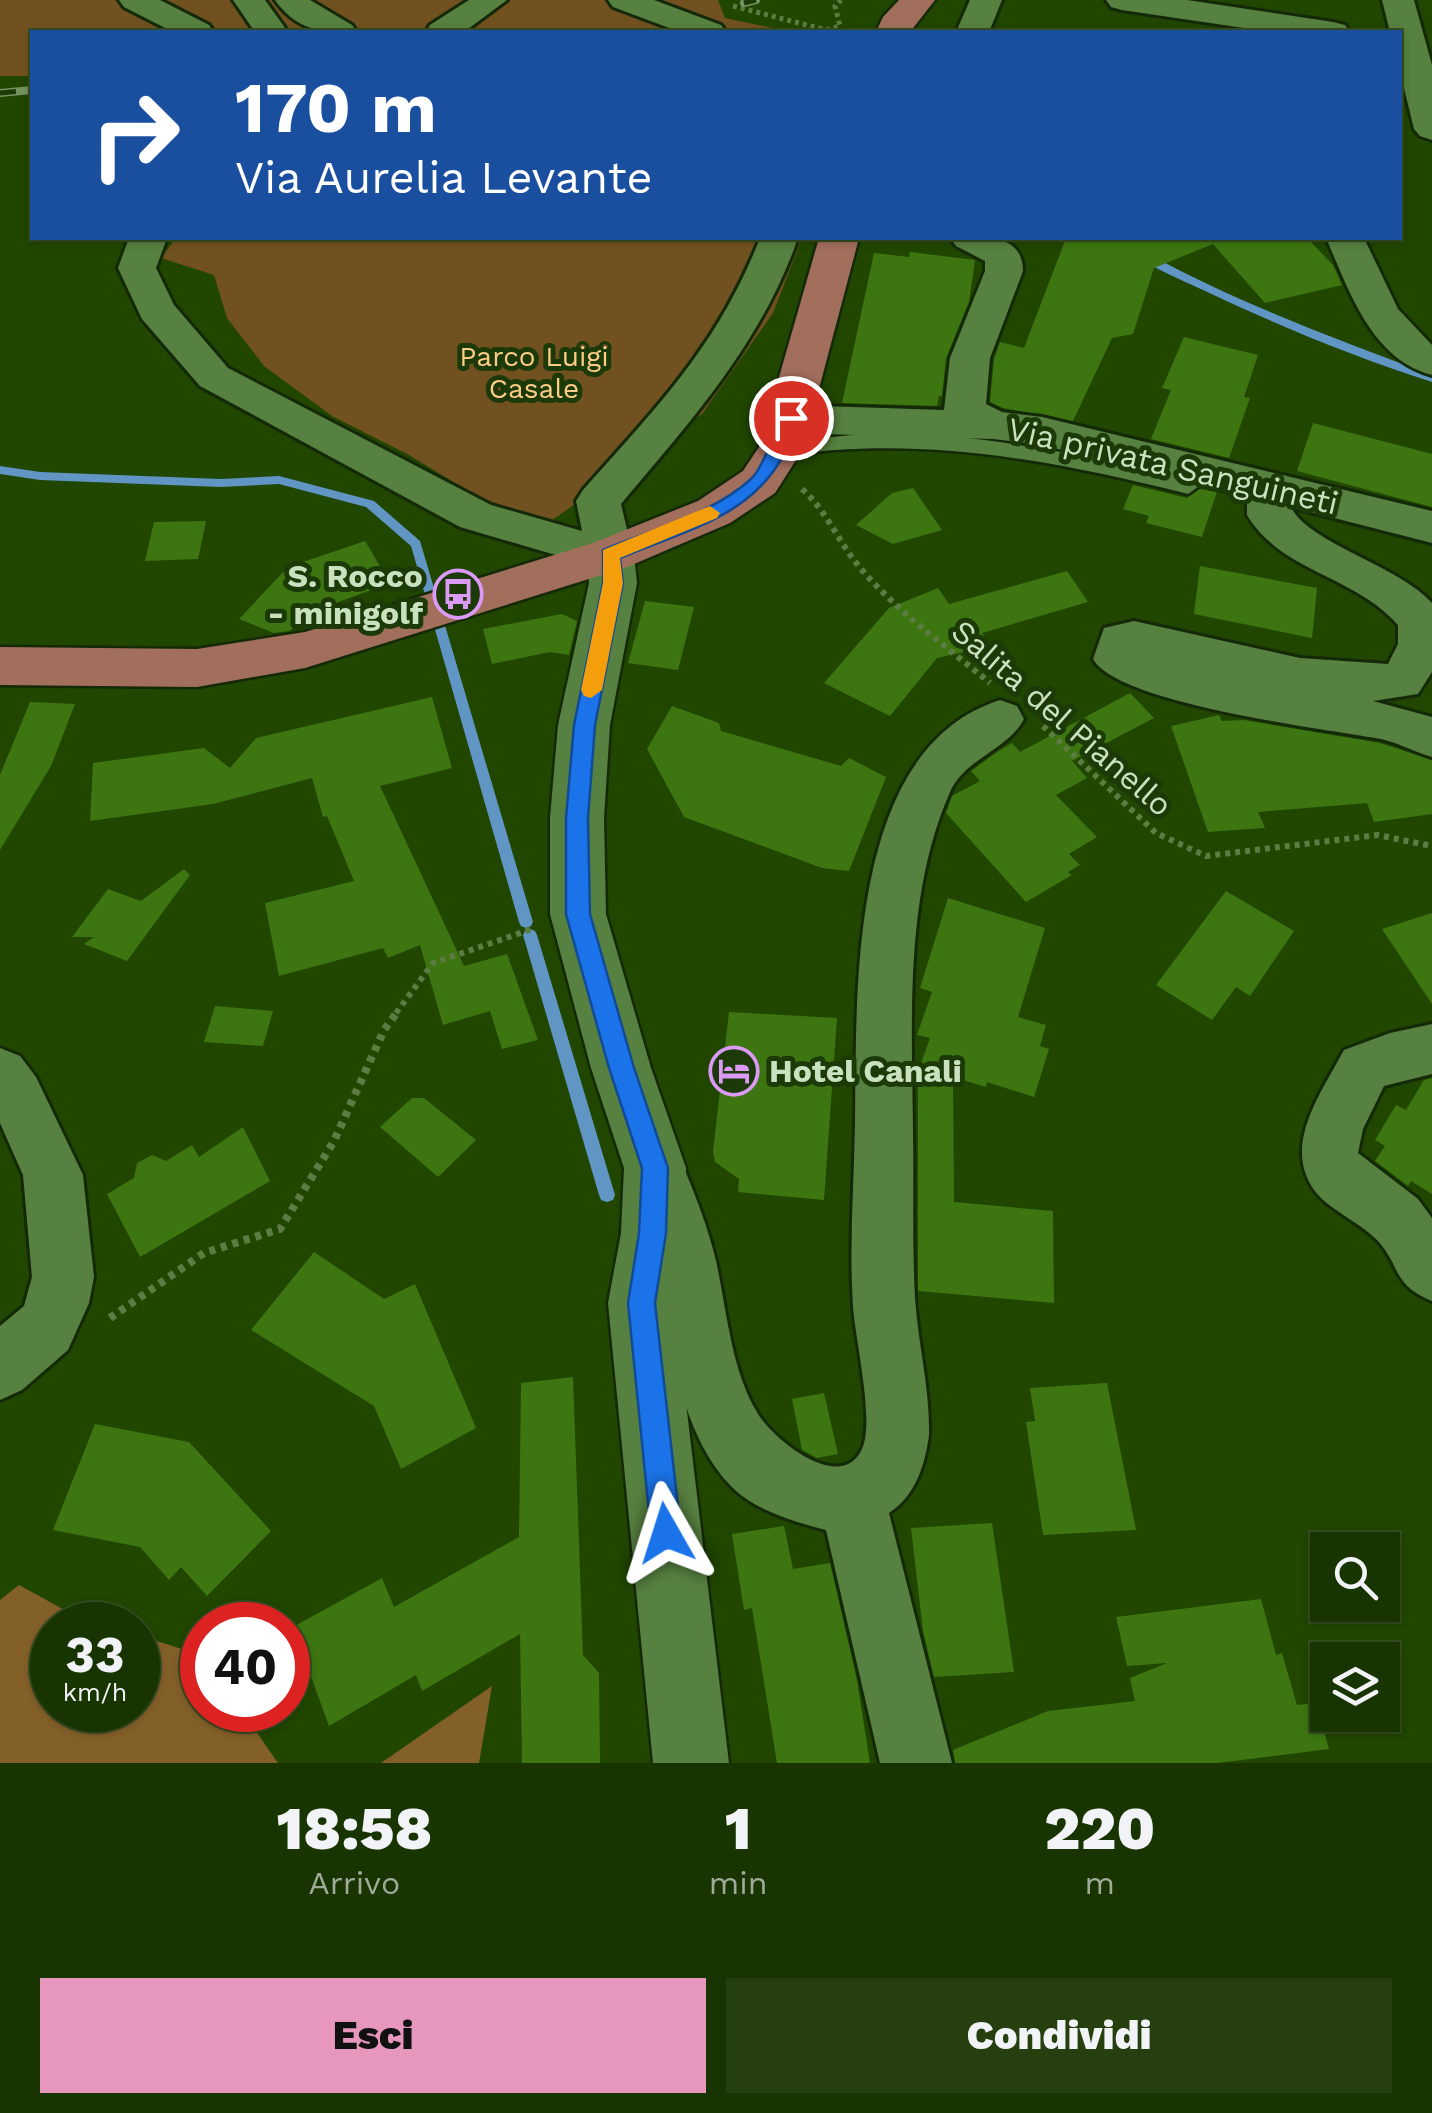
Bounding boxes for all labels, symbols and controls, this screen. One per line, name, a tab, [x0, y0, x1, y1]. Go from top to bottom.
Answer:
text: 170 m	[235, 67, 437, 149]
icon: right	[70, 70, 200, 200]
text: Via Aurelia Levante	[235, 151, 653, 204]
park label: Parco Luigi Casale	[459, 340, 609, 405]
pin	[749, 376, 834, 461]
icon: arrive	[764, 391, 819, 446]
street label: Via privata Sanguineti	[1004, 410, 1342, 522]
place label: S. Rocco - minigolf	[268, 557, 424, 632]
bus stop icon: S. Rocco - minigolf	[432, 568, 484, 620]
street label: Salita del Pianello	[944, 612, 1180, 824]
hotel icon: Hotel Canali	[708, 1045, 760, 1097]
place label: Hotel Canali	[769, 1052, 962, 1090]
position arrow	[614, 1481, 718, 1585]
map controls	[1310, 1532, 1400, 1732]
button: search	[1310, 1532, 1400, 1622]
speed limit sign: 40	[180, 1602, 310, 1732]
text: 33	[65, 1625, 125, 1684]
button: layers	[1310, 1642, 1400, 1732]
text: km/h	[63, 1678, 127, 1707]
text: 18:58	[277, 1793, 432, 1864]
text: 1	[725, 1793, 752, 1864]
text: 220	[1044, 1793, 1155, 1864]
text: Arrivo	[309, 1864, 400, 1902]
text: min	[709, 1864, 768, 1902]
text: m	[1085, 1864, 1115, 1902]
button: Esci	[40, 1978, 706, 2093]
button: Condividi	[726, 1978, 1392, 2093]

